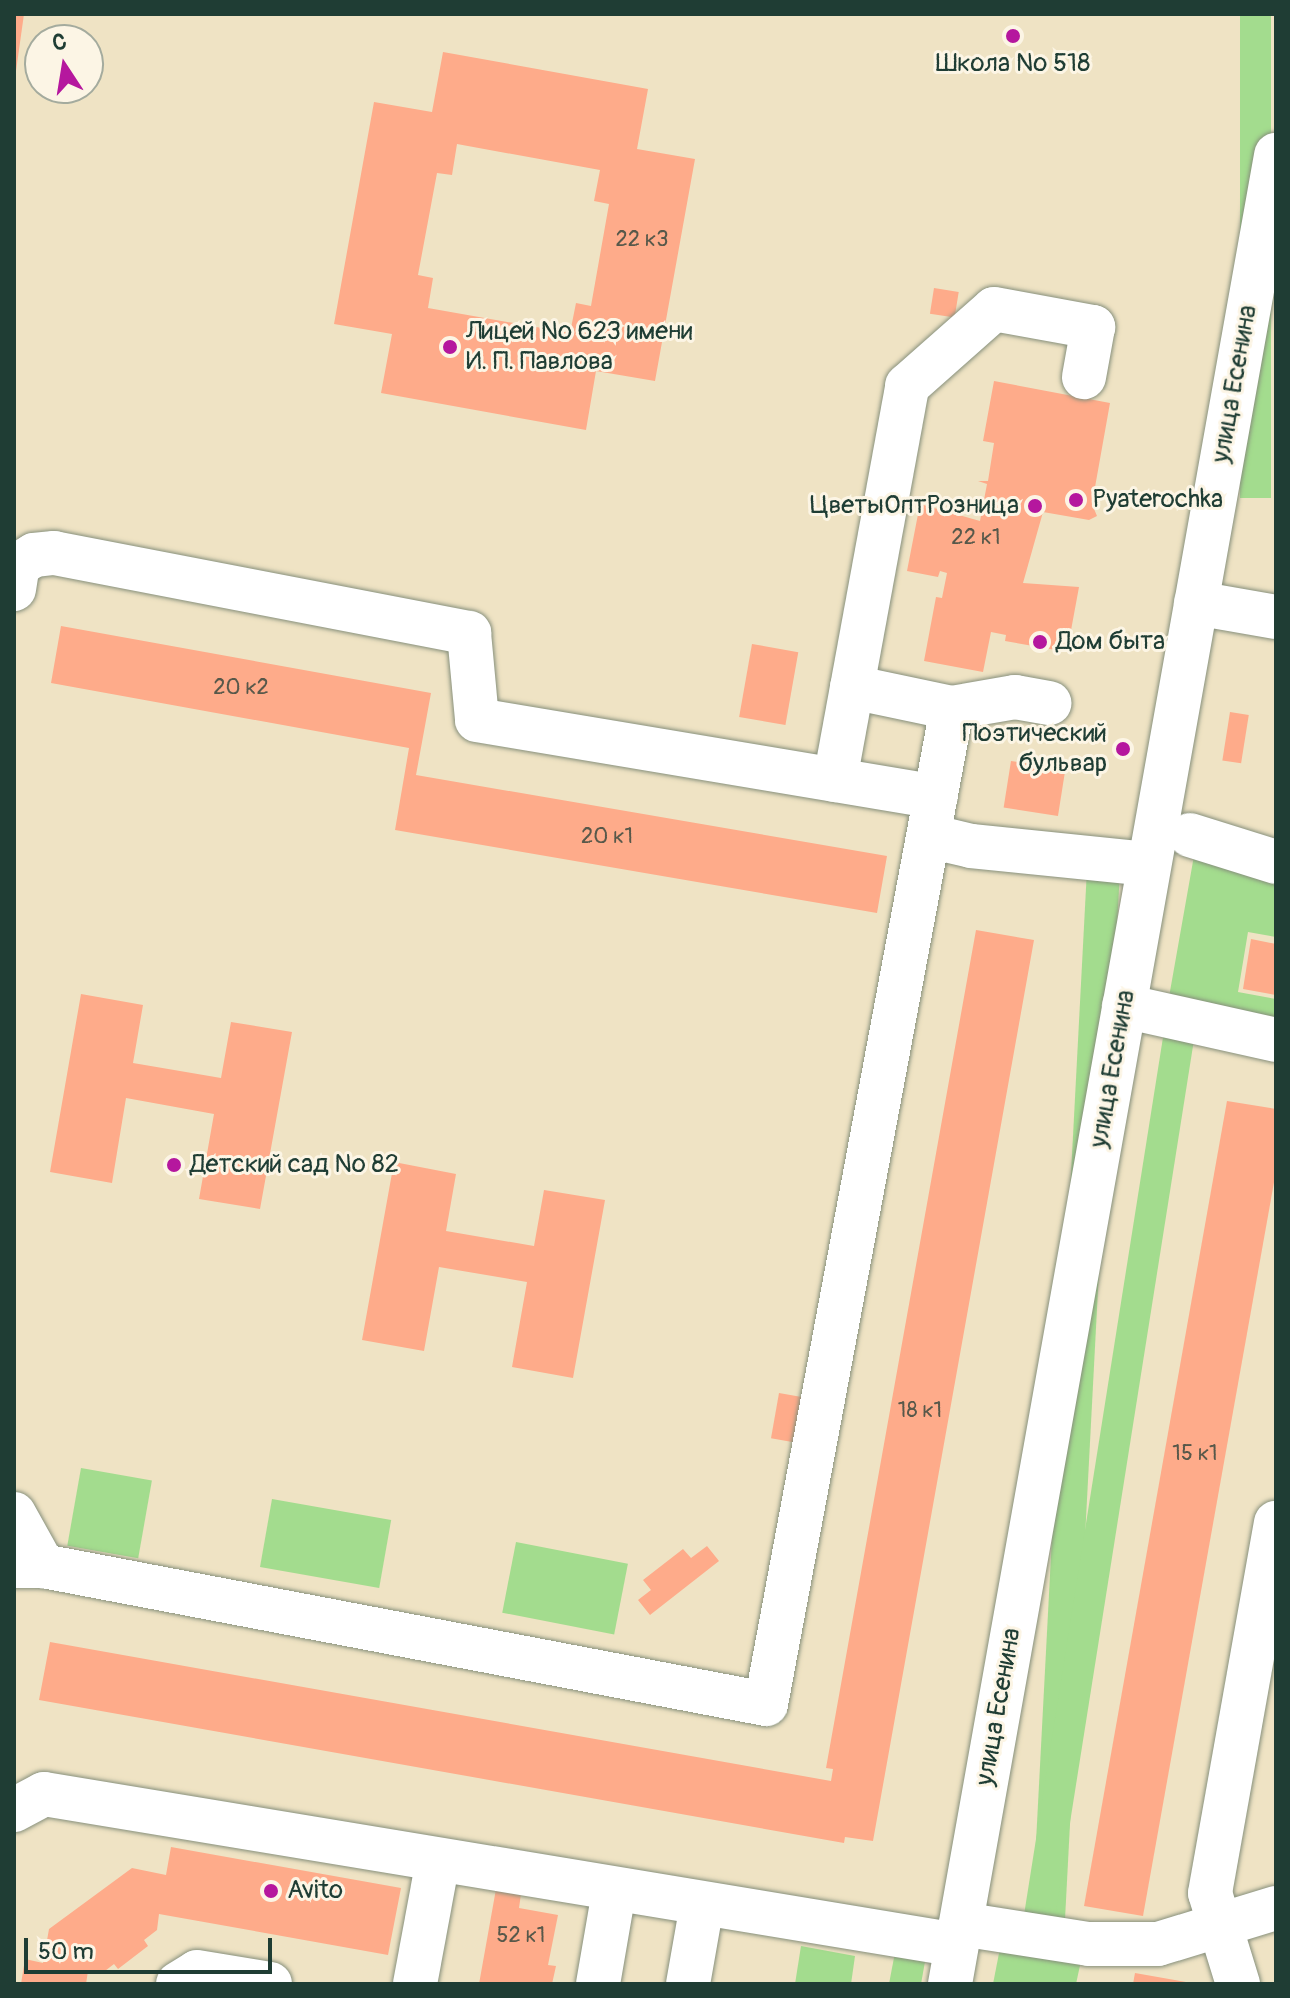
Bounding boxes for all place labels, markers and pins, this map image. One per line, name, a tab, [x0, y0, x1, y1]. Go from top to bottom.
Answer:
marker: Школа № 518	[1004, 27, 1022, 45]
place label: Школа № 518	[936, 48, 1090, 80]
place label: Лицей № 623 имени И. П. Павлова	[466, 316, 693, 378]
marker: Лицей № 623 имени И. П. Павлова	[441, 338, 459, 356]
place label: Pyaterochka	[1092, 484, 1223, 516]
place label: ЦветыОптРозница	[810, 490, 1019, 522]
marker: Pyaterochka	[1067, 491, 1085, 509]
marker: ЦветыОптРозница	[1026, 497, 1044, 515]
place label: Дом быта	[1056, 626, 1165, 658]
marker: Дом быта	[1031, 633, 1049, 651]
place label: Поэтический бульвар	[962, 718, 1107, 780]
marker: Поэтический бульвар	[1114, 740, 1132, 758]
place label: Детский сад № 82	[190, 1149, 399, 1181]
marker: Детский сад № 82	[165, 1156, 183, 1174]
place label: Avito	[287, 1875, 343, 1907]
marker: Avito	[262, 1882, 280, 1900]

